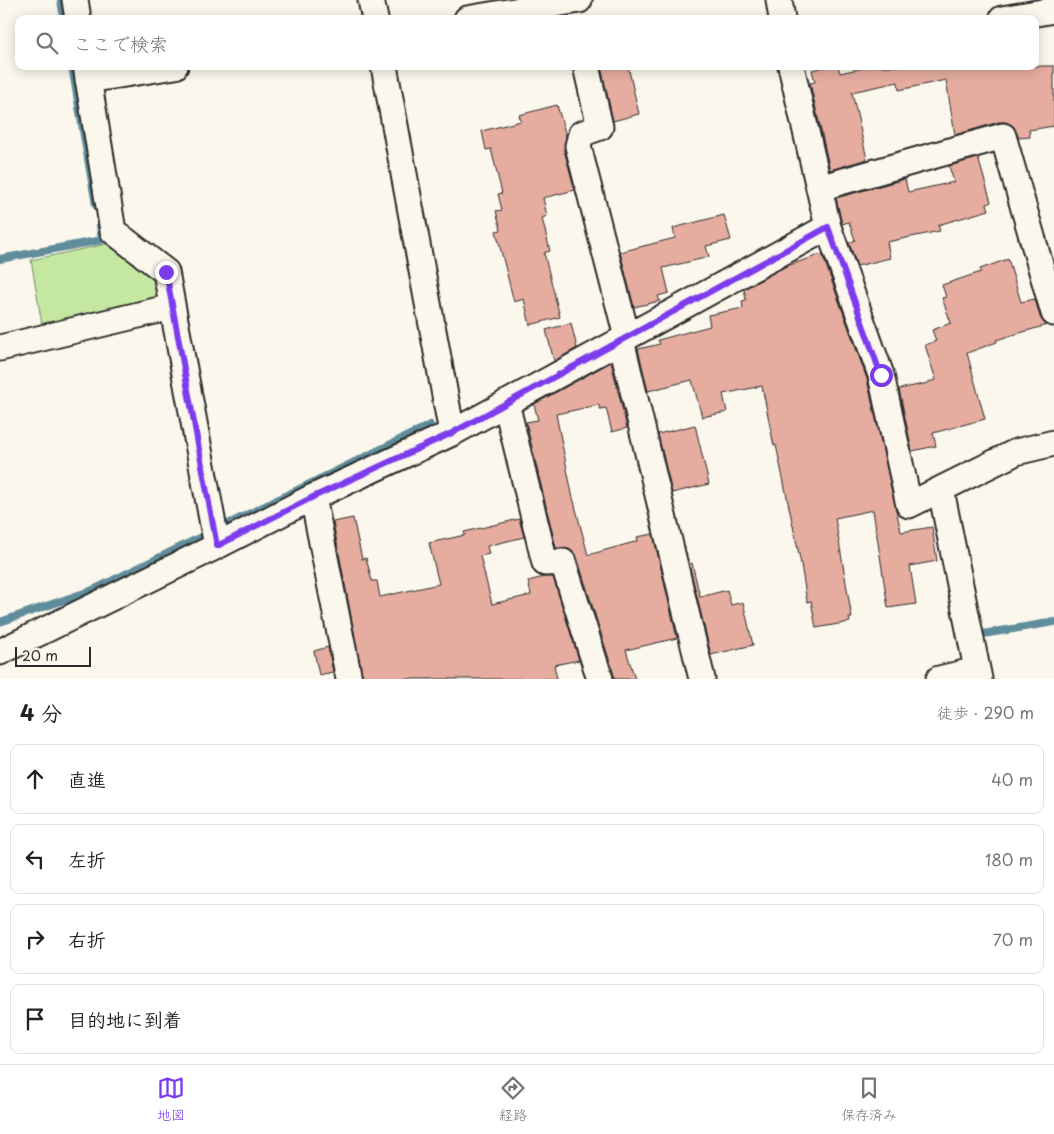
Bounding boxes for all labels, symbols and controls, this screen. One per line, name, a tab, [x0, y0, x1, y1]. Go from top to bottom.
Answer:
search box	[15, 15, 1039, 70]
icon: search	[33, 29, 61, 57]
text: ここで検索	[73, 29, 168, 57]
route end	[155, 261, 178, 284]
route start	[870, 364, 893, 387]
scale bar	[15, 644, 91, 667]
text: 20 m	[22, 645, 58, 666]
text: 4 分	[20, 696, 62, 728]
text: 徒歩 · 290 m	[937, 700, 1034, 724]
icon: ahead	[21, 765, 49, 793]
text: 直進	[68, 765, 106, 793]
text: 40 m	[991, 767, 1033, 791]
icon: left	[21, 845, 49, 873]
text: 左折	[68, 845, 106, 873]
text: 180 m	[985, 847, 1033, 871]
icon: right	[21, 925, 49, 953]
text: 右折	[68, 925, 106, 953]
text: 70 m	[993, 927, 1033, 951]
icon: arrive	[21, 1005, 49, 1033]
text: 目的地に到着	[68, 1005, 182, 1033]
tab: 地図	[157, 1074, 185, 1125]
tab: 経路	[499, 1074, 527, 1125]
tab: 保存済み	[841, 1074, 897, 1125]

